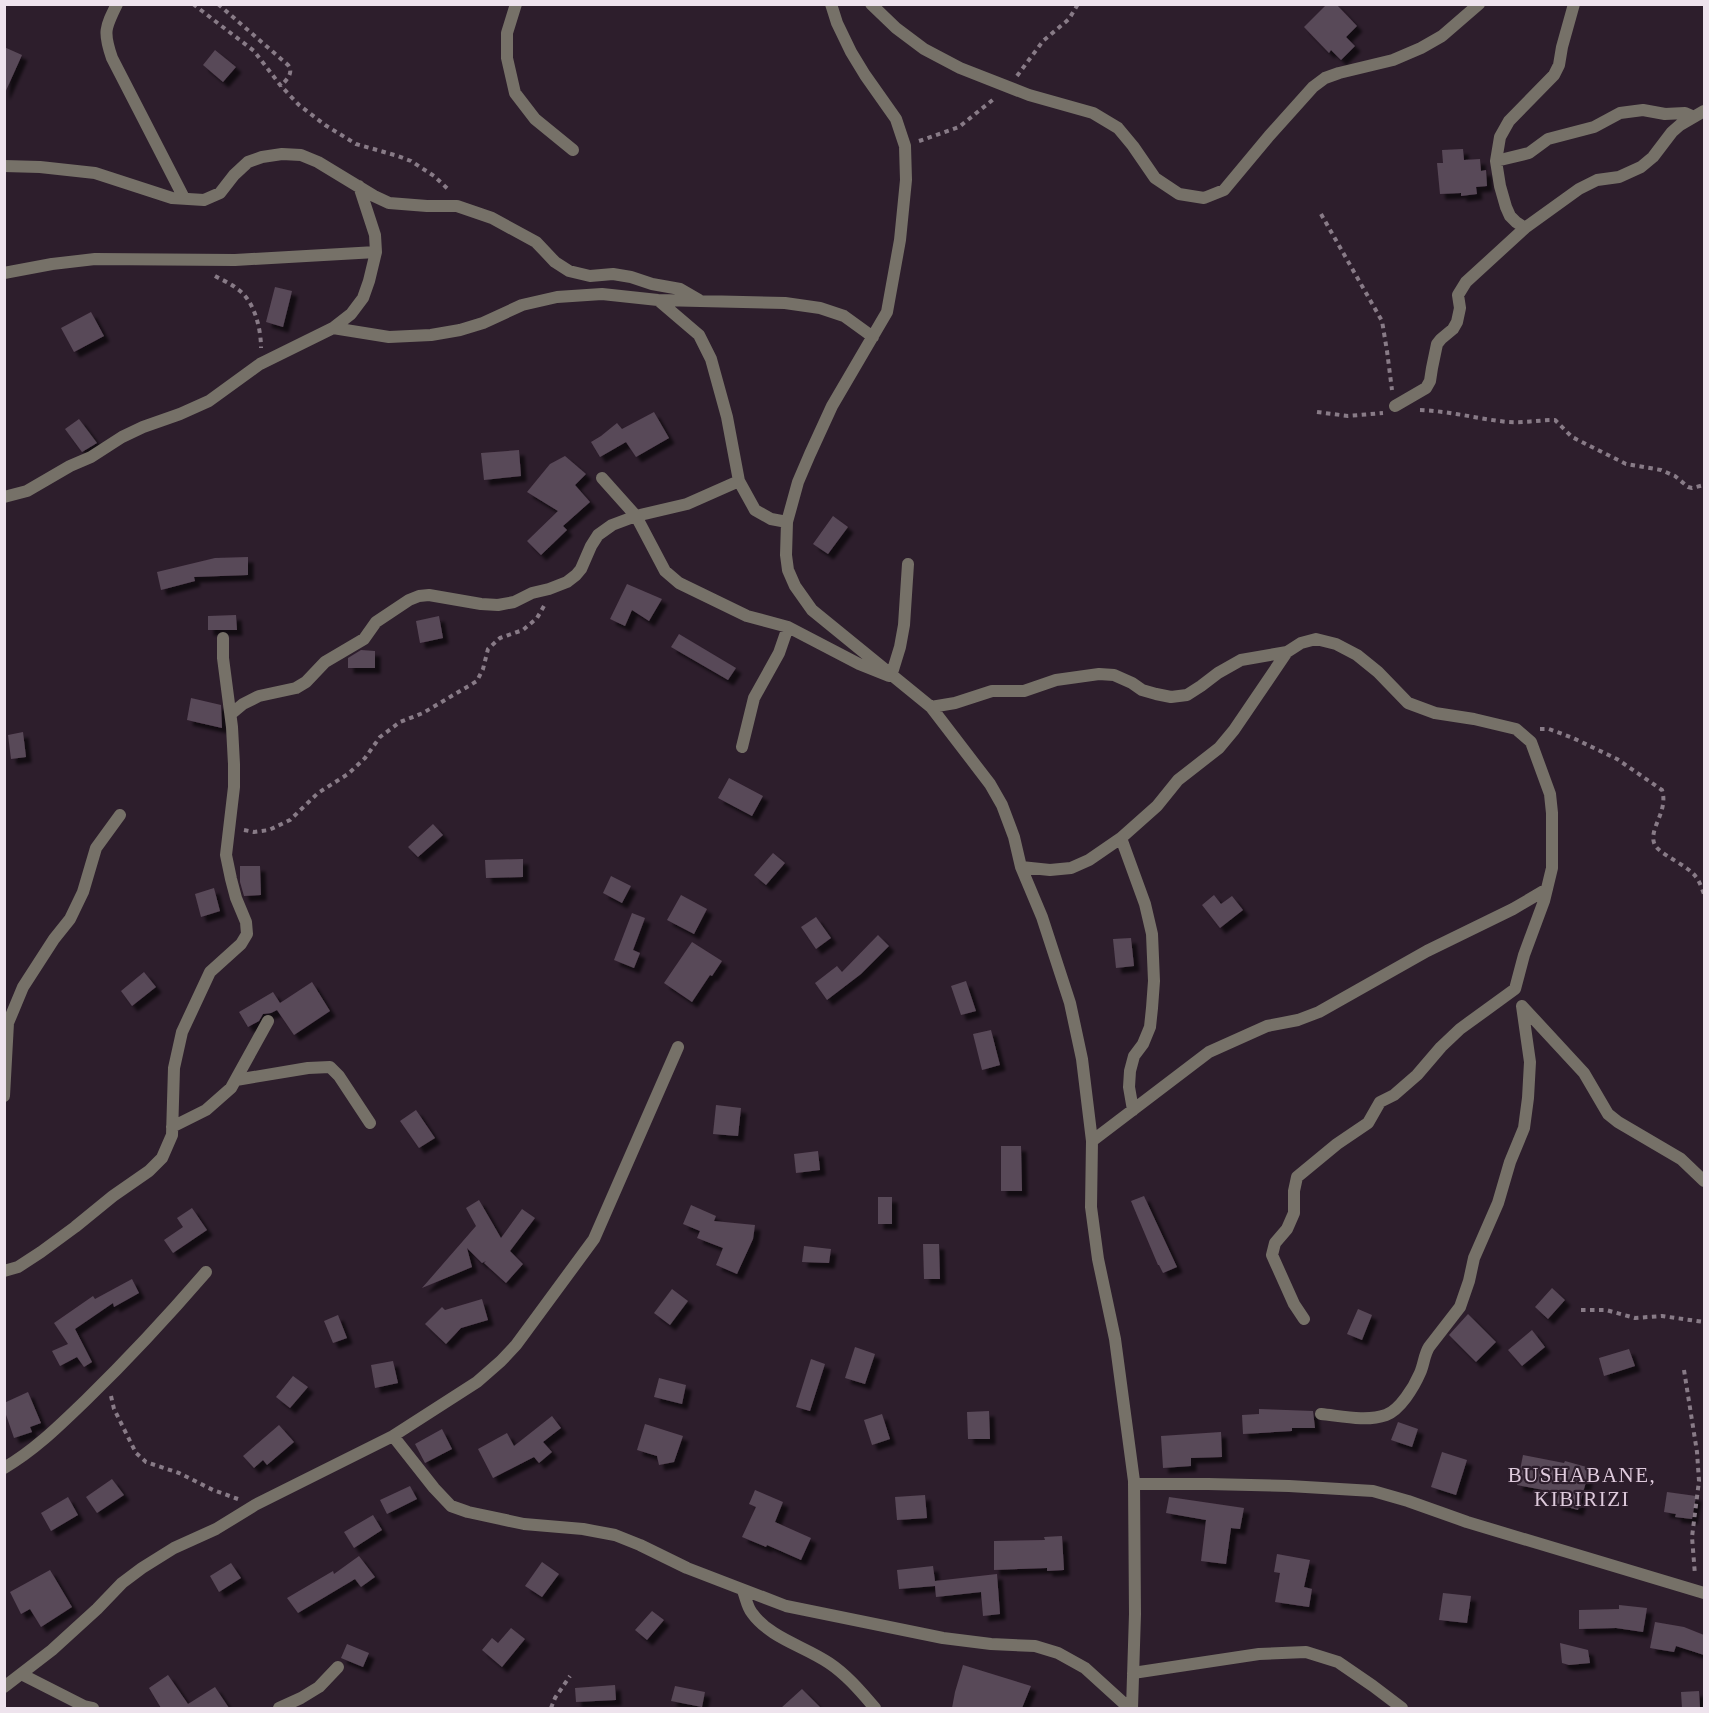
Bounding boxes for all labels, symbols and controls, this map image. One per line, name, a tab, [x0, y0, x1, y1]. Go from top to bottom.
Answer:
district label: BUSHABANE, KIBIRIZI	[1508, 1463, 1656, 1511]

